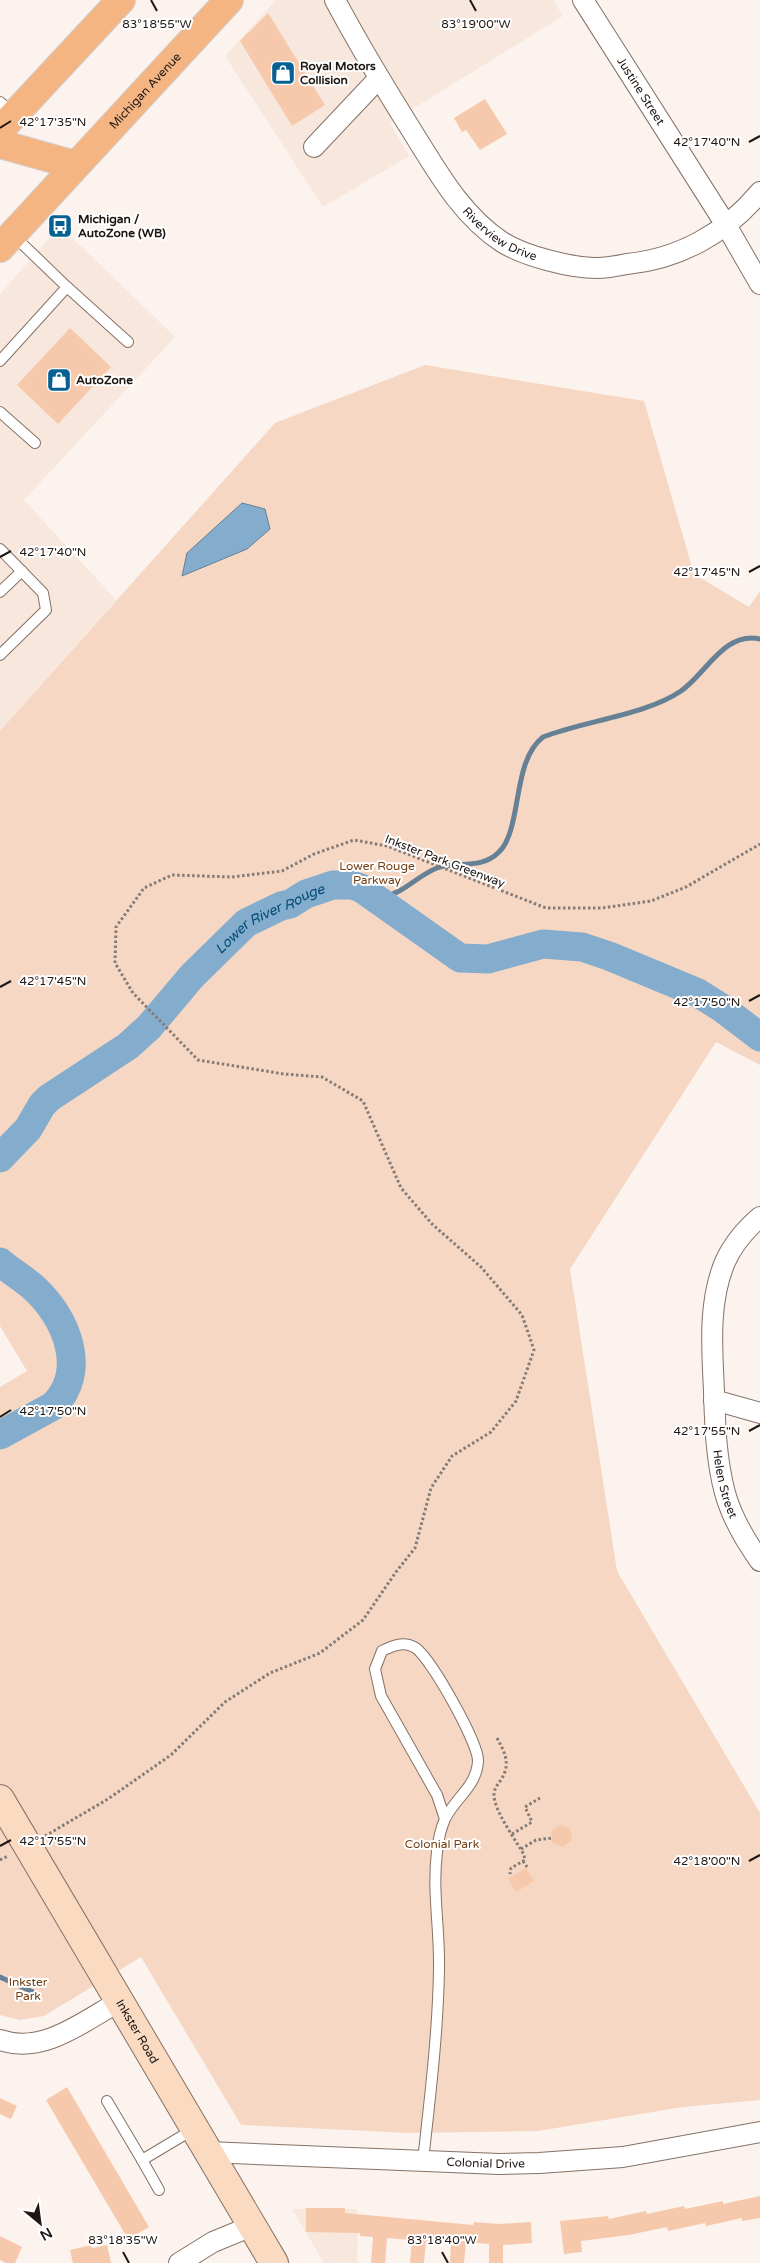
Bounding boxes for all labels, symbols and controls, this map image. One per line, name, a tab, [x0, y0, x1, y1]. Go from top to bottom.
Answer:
text: 83°18'55"W	[122, 17, 192, 31]
text: 83°19'00"W	[441, 17, 511, 31]
street label: Michigan Avenue	[106, 50, 184, 132]
street label: Justine Street	[614, 55, 668, 128]
place label: Royal Motors Collision	[300, 59, 376, 87]
shop icon: Royal Motors Collision	[270, 60, 296, 86]
text: 42°17'35"N	[20, 115, 87, 129]
text: 42°17'40"N	[674, 135, 741, 149]
street label: Riverview Drive	[460, 204, 539, 264]
place label: Michigan / AutoZone (WB)	[78, 212, 166, 240]
bus stop icon: Michigan / AutoZone (WB)	[47, 213, 73, 239]
shop icon: AutoZone	[46, 367, 72, 393]
place label: AutoZone	[76, 373, 133, 387]
text: 42°17'40"N	[20, 545, 87, 559]
text: 42°17'45"N	[674, 565, 741, 579]
street label: Inkster Park Greenway	[383, 832, 507, 891]
park label: Lower Rouge Parkway	[339, 859, 415, 887]
water label: Lower River Rouge	[212, 880, 328, 958]
text: 42°17'45"N	[20, 974, 87, 988]
text: 42°17'50"N	[674, 995, 741, 1009]
text: 42°17'50"N	[20, 1404, 87, 1418]
text: 42°17'55"N	[674, 1424, 741, 1438]
street label: Helen Street	[710, 1449, 741, 1521]
text: 42°17'55"N	[20, 1834, 87, 1848]
park label: Colonial Park	[405, 1837, 480, 1851]
text: 42°18'00"N	[674, 1854, 741, 1868]
park label: Inkster Park	[9, 1975, 48, 2003]
street label: Inkster Road	[113, 1997, 162, 2066]
street label: Colonial Drive	[446, 2155, 525, 2171]
north arrow	[15, 2198, 65, 2248]
text: N	[37, 2224, 55, 2244]
text: 83°18'35"W	[88, 2233, 158, 2247]
text: 83°18'40"W	[407, 2233, 477, 2247]

